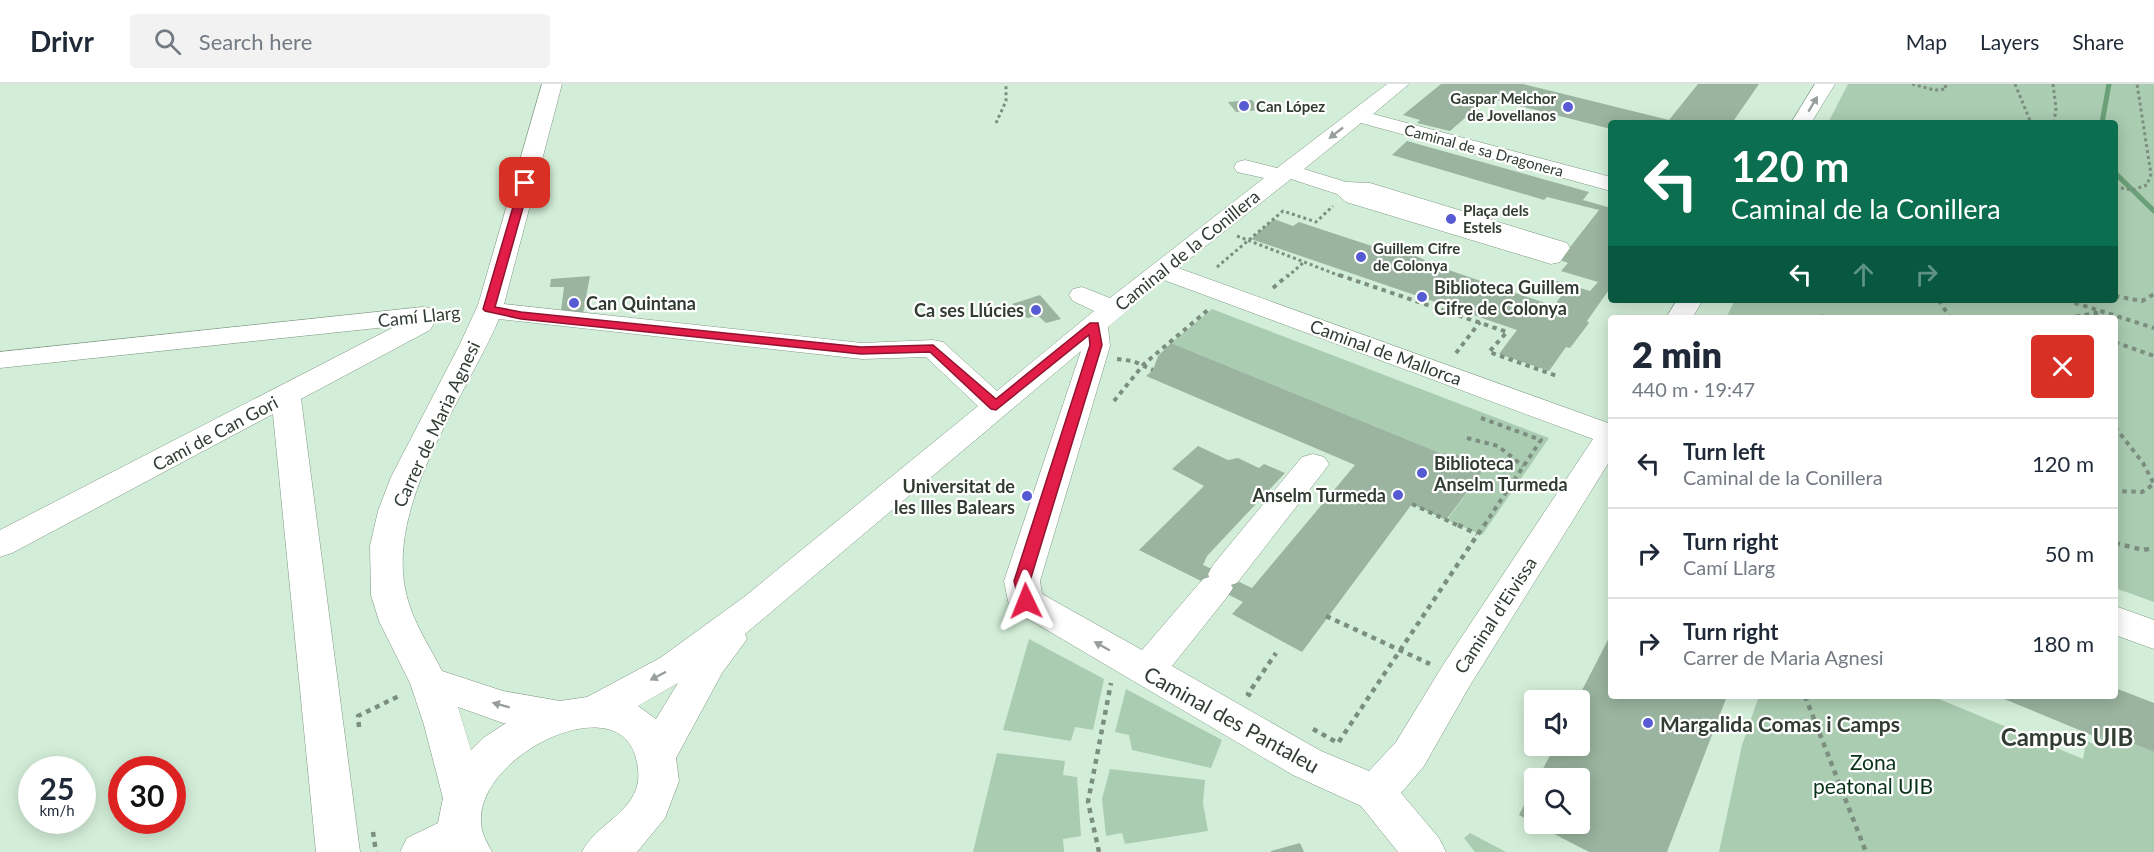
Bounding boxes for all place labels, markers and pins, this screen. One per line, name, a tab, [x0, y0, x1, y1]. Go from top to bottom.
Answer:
place label: Gaspar Melchor de Jovellanos	[1450, 89, 1556, 124]
place label: Can López	[1256, 97, 1325, 115]
marker: Can López	[1237, 99, 1251, 113]
marker: Gaspar Melchor de Jovellanos	[1561, 100, 1575, 114]
pin	[499, 157, 550, 208]
place label: Plaça dels Estels	[1463, 201, 1529, 236]
marker: Plaça dels Estels	[1444, 212, 1458, 226]
place label: Guillem Cifre de Colonya	[1373, 239, 1460, 274]
marker: Guillem Cifre de Colonya	[1354, 250, 1368, 264]
place label: Biblioteca Guillem Cifre de Colonya	[1434, 276, 1579, 319]
marker: Biblioteca Guillem Cifre de Colonya	[1415, 290, 1429, 304]
place label: Can Quintana	[586, 292, 696, 314]
marker: Can Quintana	[567, 296, 581, 310]
place label: Ca ses Llúcies	[914, 299, 1024, 321]
marker: Ca ses Llúcies	[1029, 303, 1043, 317]
place label: Biblioteca Anselm Turmeda	[1433, 452, 1568, 495]
marker: Biblioteca Anselm Turmeda	[1415, 466, 1429, 480]
place label: Universitat de les Illes Balears	[894, 475, 1015, 518]
place label: Anselm Turmeda	[1251, 484, 1386, 506]
marker: Anselm Turmeda	[1391, 488, 1405, 502]
marker: Universitat de les Illes Balears	[1020, 489, 1034, 503]
place label: Margalida Comas i Camps	[1660, 711, 1900, 736]
marker: Margalida Comas i Camps	[1641, 716, 1655, 730]

